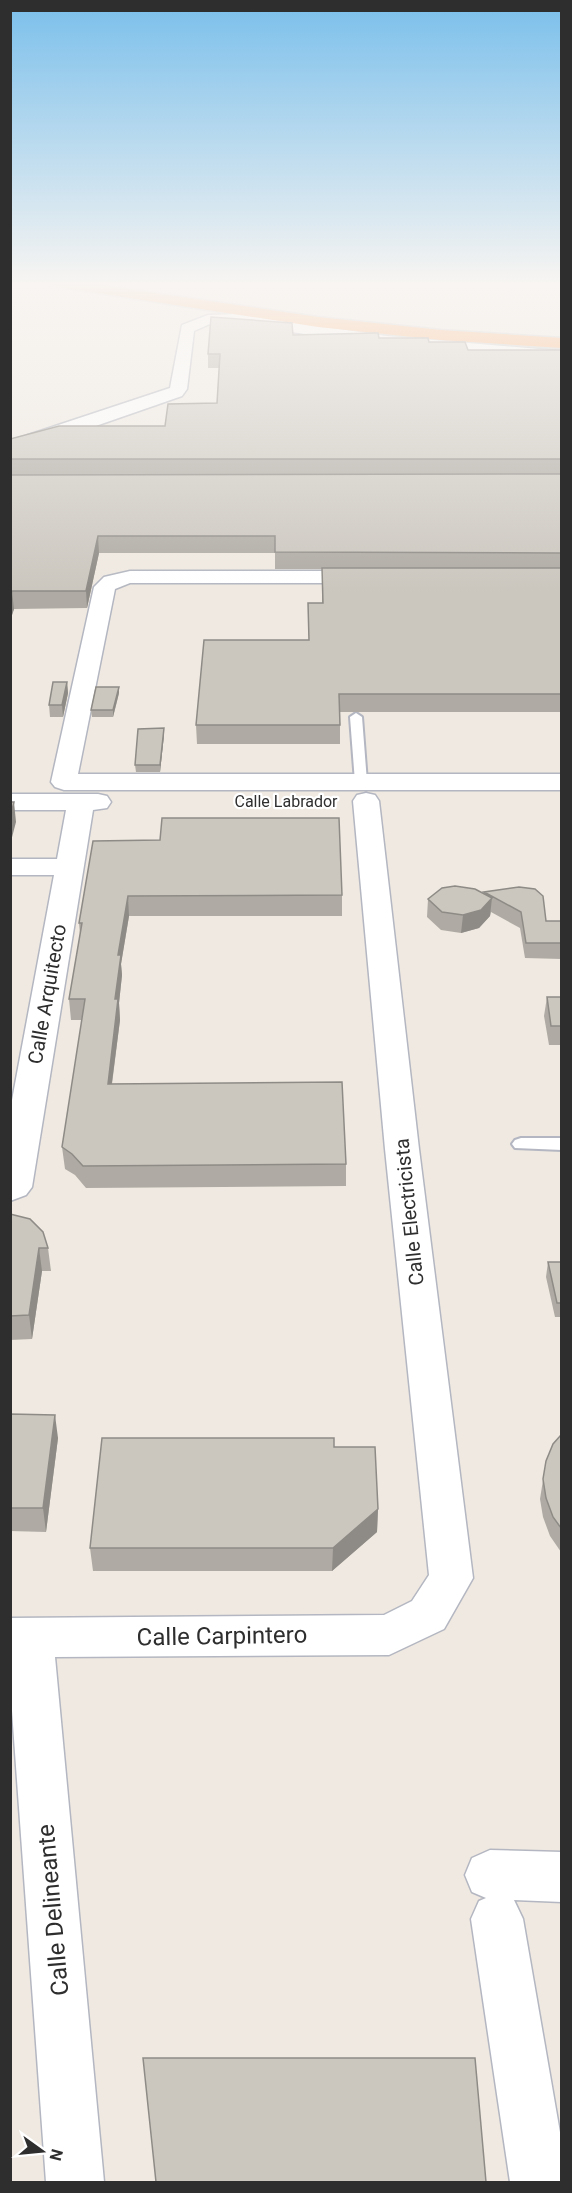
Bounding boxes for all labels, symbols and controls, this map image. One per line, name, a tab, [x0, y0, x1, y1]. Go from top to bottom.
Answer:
street label: Calle Labrador	[234, 792, 338, 811]
street label: Calle Arquitecto	[23, 922, 71, 1066]
street label: Calle Electricista	[389, 1137, 429, 1287]
street label: Calle Carpintero	[136, 1621, 308, 1651]
street label: Calle Delineante	[32, 1823, 74, 1997]
north arrow	[12, 2121, 72, 2181]
text: N	[45, 2147, 67, 2163]

